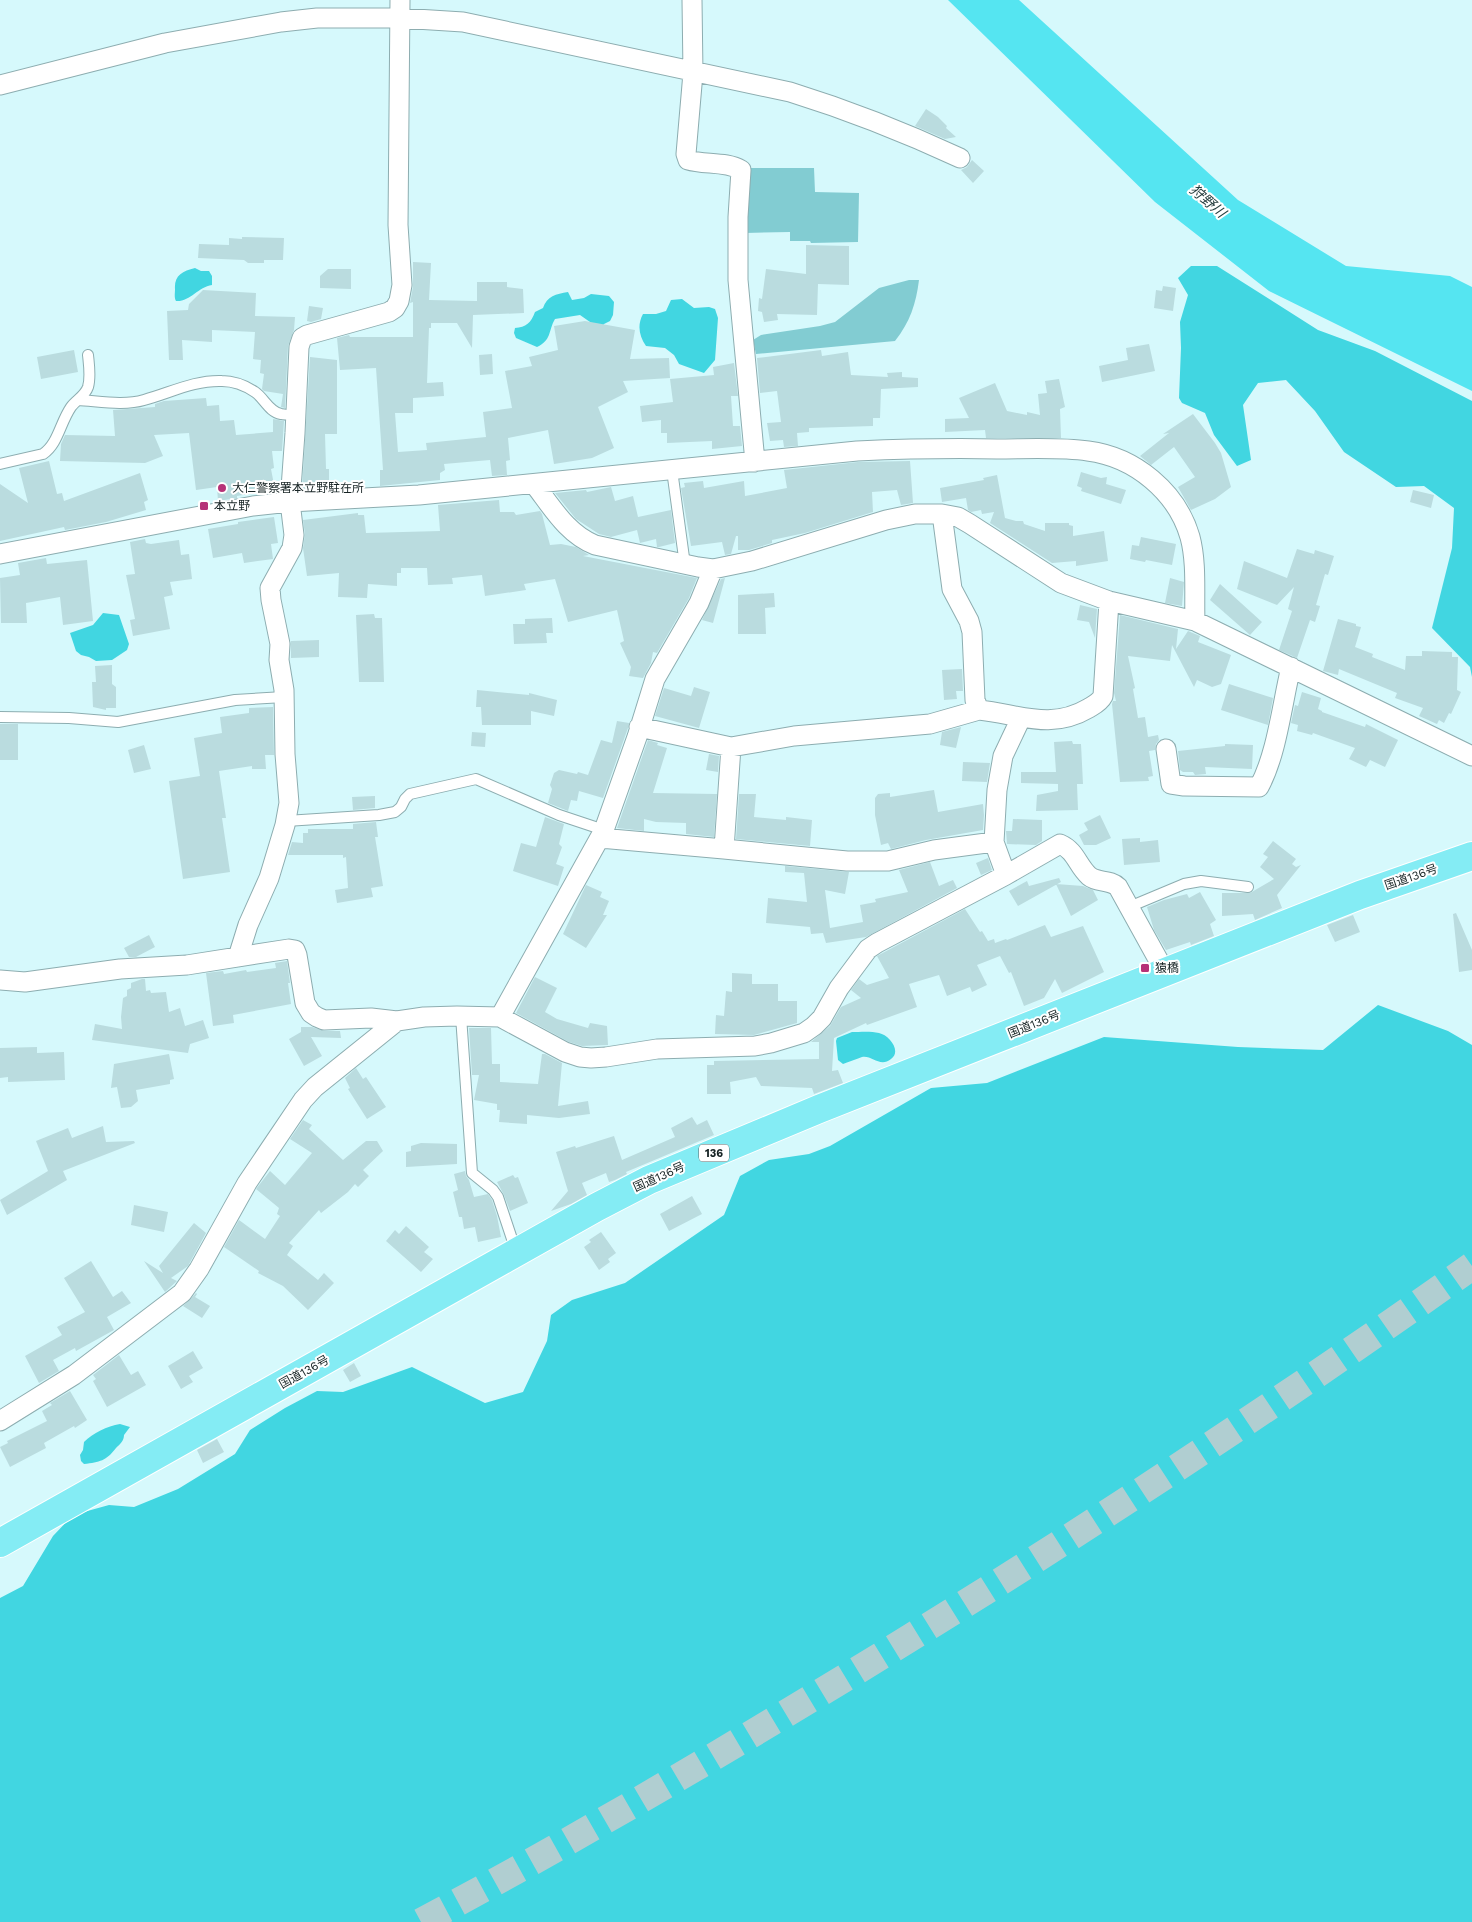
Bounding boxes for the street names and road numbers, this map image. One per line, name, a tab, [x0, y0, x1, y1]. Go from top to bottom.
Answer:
street label: 国道136号	[1383, 861, 1439, 893]
street label: 国道136号	[1006, 1007, 1062, 1041]
road number: 136	[699, 1144, 729, 1162]
street label: 国道136号	[631, 1159, 687, 1195]
street label: 国道136号	[277, 1353, 331, 1391]

